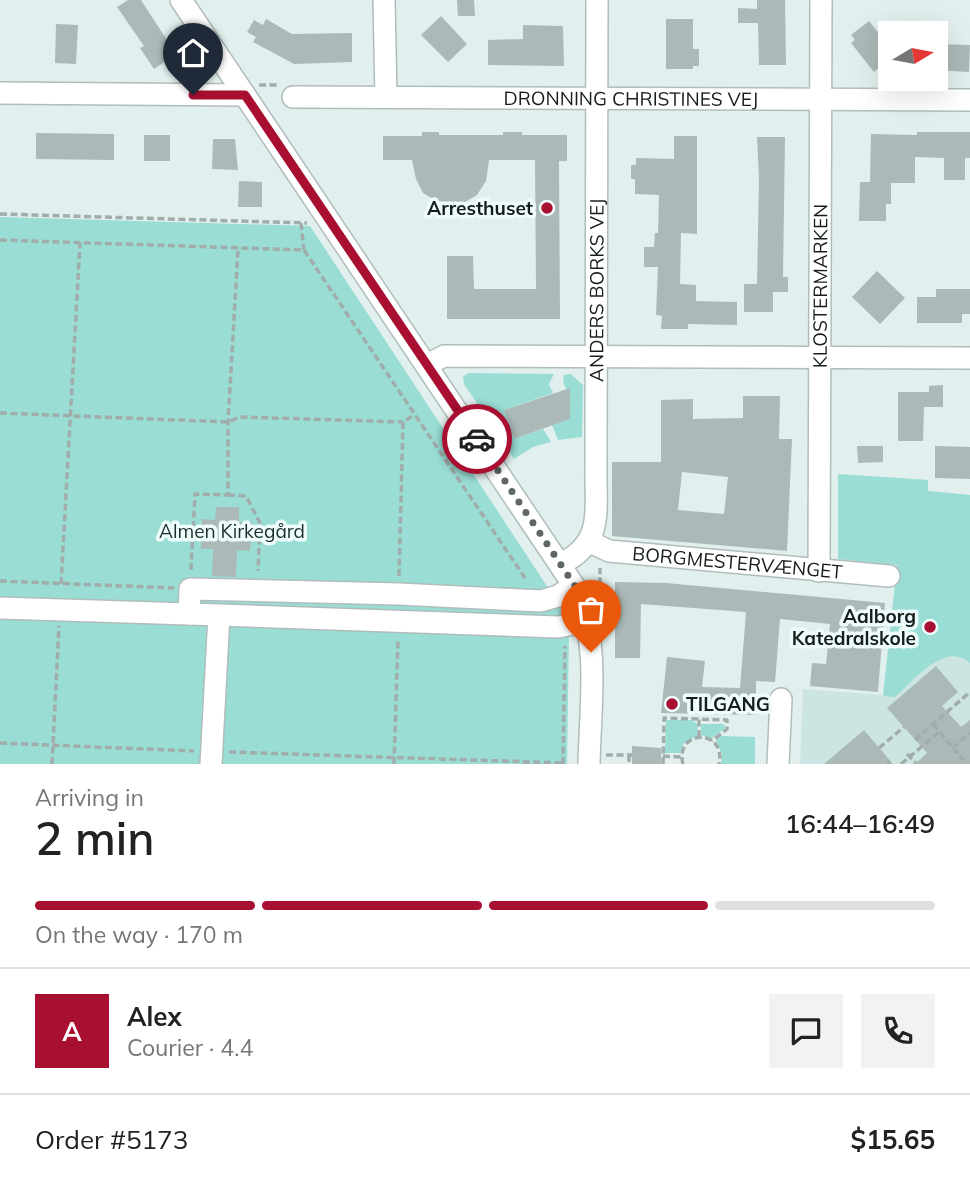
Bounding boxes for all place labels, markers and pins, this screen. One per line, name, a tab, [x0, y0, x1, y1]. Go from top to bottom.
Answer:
pin	[163, 23, 223, 95]
place label: Arresthuset	[427, 196, 533, 220]
marker: Arresthuset	[539, 200, 555, 216]
pin	[561, 580, 621, 652]
place label: Aalborg Katedralskole	[792, 604, 916, 650]
marker: Aalborg Katedralskole	[922, 619, 938, 635]
place label: TILGANG	[686, 692, 770, 716]
marker: TILGANG	[664, 696, 680, 712]

